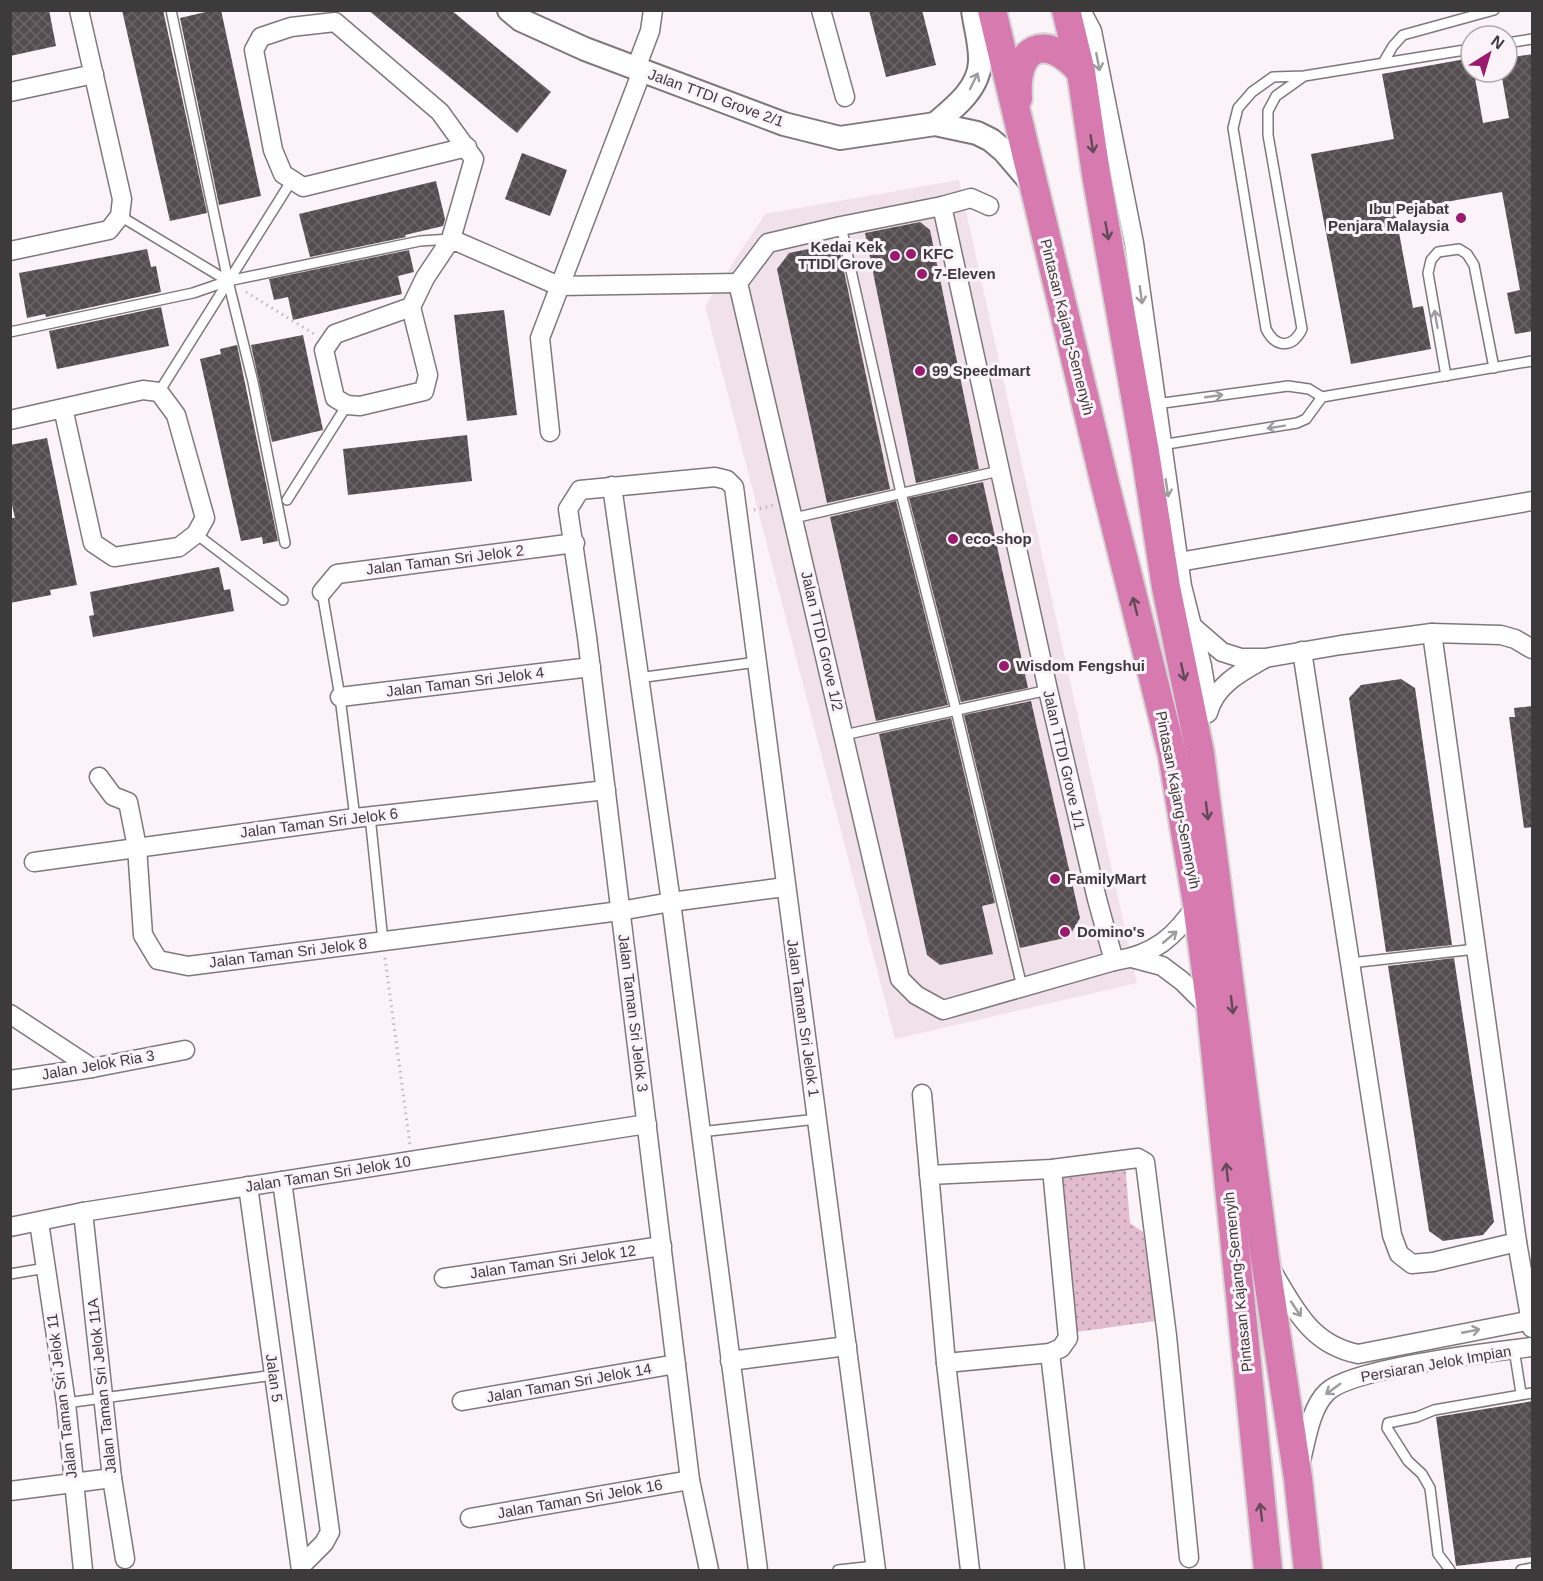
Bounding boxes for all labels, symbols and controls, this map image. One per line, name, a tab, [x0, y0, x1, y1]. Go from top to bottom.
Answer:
north arrow	[1459, 24, 1519, 84]
text: N	[1488, 32, 1507, 53]
one-way arrow	[1093, 52, 1104, 71]
street label: Jalan TTDI Grove 2/1	[646, 65, 786, 130]
one-way arrow	[968, 73, 980, 91]
one-way arrow	[1086, 133, 1097, 153]
place label: Ibu Pejabat Penjara Malaysia	[1328, 200, 1450, 234]
marker: Ibu Pejabat Penjara Malaysia	[1454, 211, 1468, 225]
one-way arrow	[1102, 221, 1113, 240]
street label: Pintasan Kajang-Semenyih	[1037, 237, 1098, 417]
place label: Kedai Kek TTIDI Grove	[798, 238, 884, 272]
place label: KFC	[923, 245, 954, 262]
marker: KFC	[904, 247, 918, 261]
marker: Kedai Kek TTIDI Grove	[888, 249, 902, 263]
place label: 7-Eleven	[934, 265, 996, 282]
marker: 7-Eleven	[915, 267, 929, 281]
one-way arrow	[1135, 285, 1146, 305]
one-way arrow	[1430, 309, 1441, 329]
place label: 99 Speedmart	[932, 362, 1030, 379]
marker: 99 Speedmart	[913, 364, 927, 378]
one-way arrow	[1203, 391, 1223, 402]
one-way arrow	[1266, 421, 1286, 432]
one-way arrow	[1162, 478, 1173, 498]
place label: eco-shop	[965, 530, 1032, 547]
marker: eco-shop	[946, 532, 960, 546]
street label: Jalan Taman Sri Jelok 2	[365, 541, 525, 578]
street label: Jalan TTDI Grove 1/2	[798, 569, 847, 713]
one-way arrow	[1128, 597, 1140, 616]
place label: Wisdom Fengshui	[1016, 657, 1145, 674]
marker: Wisdom Fengshui	[997, 659, 1011, 673]
one-way arrow	[1178, 661, 1189, 681]
street label: Jalan Taman Sri Jelok 4	[385, 663, 545, 700]
street label: Jalan TTDI Grove 1/1	[1040, 688, 1089, 832]
street label: Pintasan Kajang-Semenyih	[1153, 709, 1204, 890]
one-way arrow	[1202, 801, 1213, 821]
street label: Jalan Taman Sri Jelok 6	[239, 804, 399, 841]
place label: FamilyMart	[1067, 870, 1146, 887]
marker: FamilyMart	[1048, 872, 1062, 886]
place label: Domino's	[1077, 923, 1145, 940]
marker: Domino's	[1058, 925, 1072, 939]
one-way arrow	[1162, 930, 1177, 944]
street label: Jalan Taman Sri Jelok 3	[615, 933, 652, 1093]
street label: Jalan Taman Sri Jelok 8	[208, 934, 368, 971]
street label: Jalan Taman Sri Jelok 1	[784, 938, 823, 1098]
one-way arrow	[1227, 994, 1238, 1014]
street label: Jalan Jelok Ria 3	[40, 1046, 156, 1083]
street label: Jalan Taman Sri Jelok 10	[244, 1152, 412, 1195]
one-way arrow	[1221, 1163, 1232, 1183]
street label: Pintasan Kajang-Semenyih	[1220, 1191, 1255, 1373]
street label: Jalan Taman Sri Jelok 12	[469, 1241, 637, 1282]
street label: Jalan Taman Sri Jelok 11A	[84, 1298, 119, 1475]
one-way arrow	[1290, 1300, 1302, 1316]
street label: Jalan Taman Sri Jelok 11	[43, 1313, 80, 1480]
one-way arrow	[1461, 1325, 1480, 1337]
street label: Persiaran Jelok Impian	[1359, 1342, 1513, 1385]
street label: Jalan 5	[263, 1353, 286, 1403]
street label: Jalan Taman Sri Jelok 14	[485, 1360, 653, 1405]
one-way arrow	[1325, 1382, 1341, 1395]
street label: Jalan Taman Sri Jelok 16	[496, 1476, 664, 1521]
one-way arrow	[1255, 1503, 1266, 1523]

